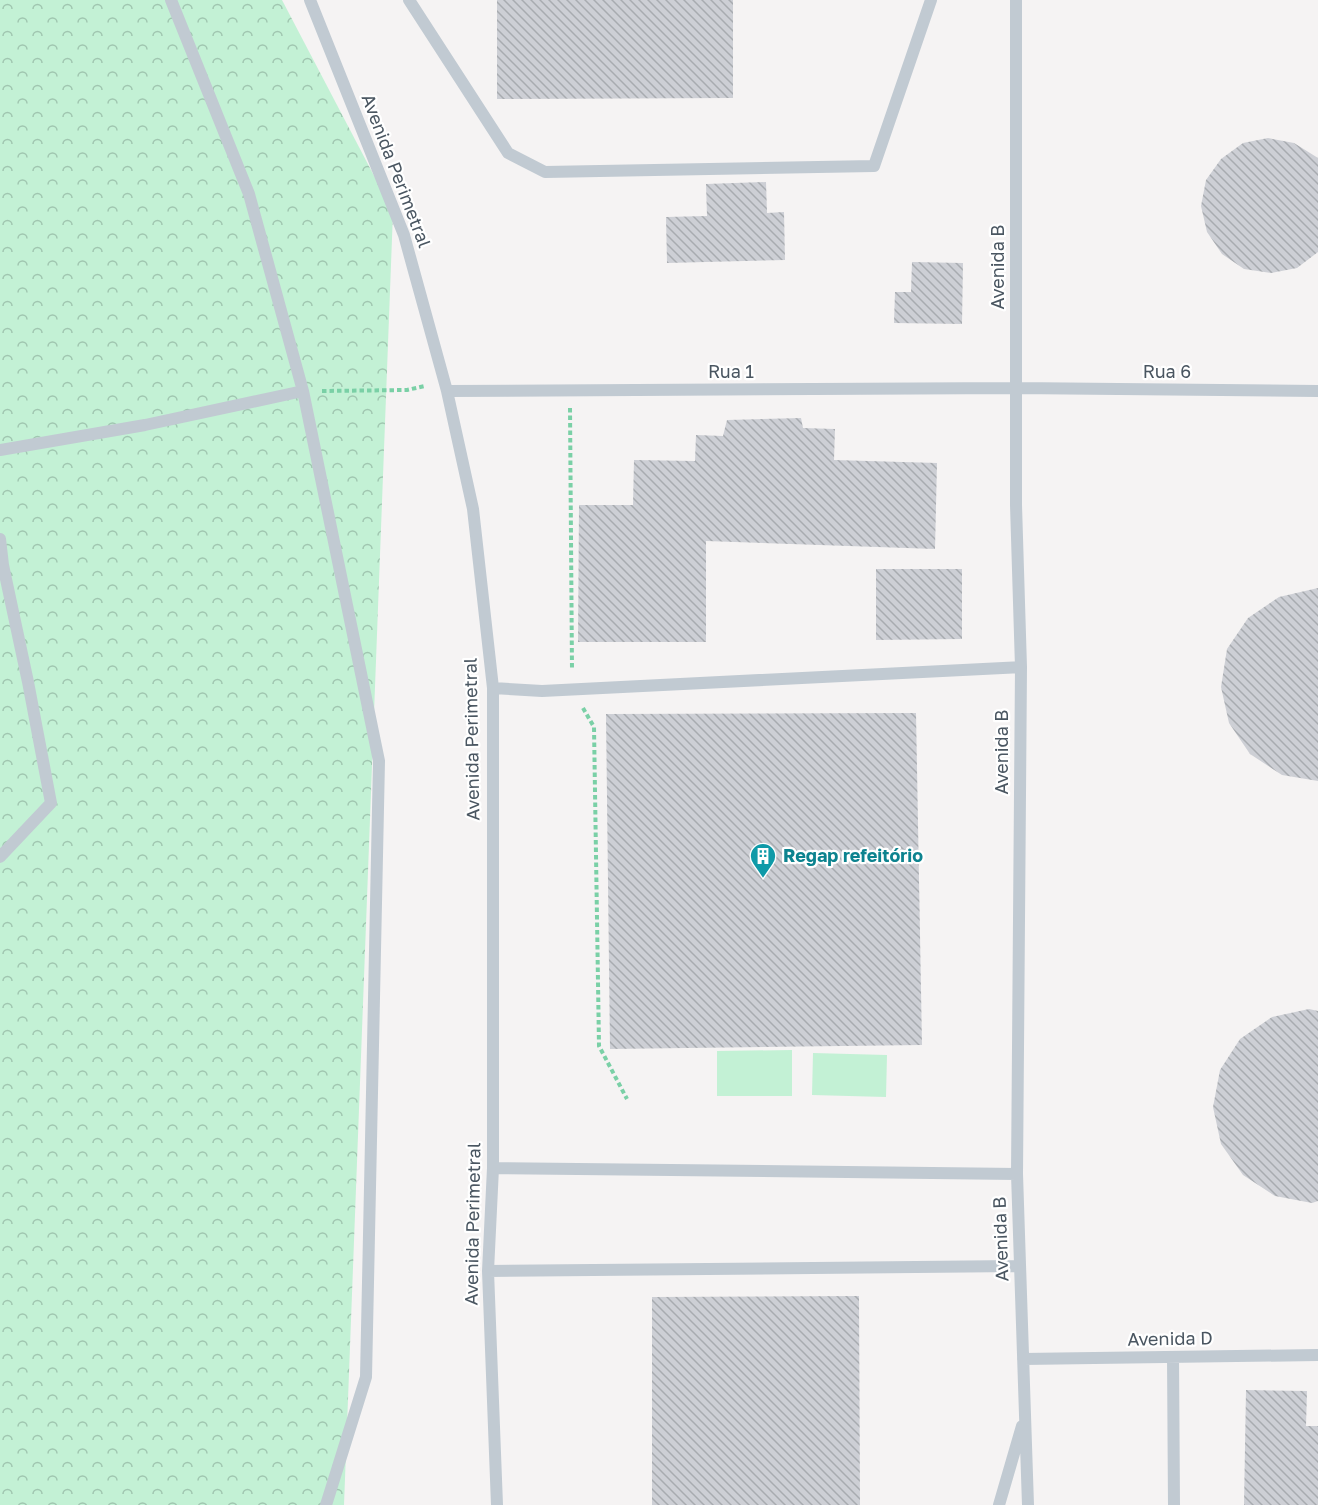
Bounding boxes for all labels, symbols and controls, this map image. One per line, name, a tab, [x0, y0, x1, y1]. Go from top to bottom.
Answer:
street label: Avenida Perimetral	[357, 91, 436, 251]
street label: Avenida B	[986, 225, 1008, 309]
street label: Rua 1	[708, 360, 754, 382]
street label: Rua 6	[1143, 360, 1191, 382]
street label: Avenida Perimetral	[459, 657, 483, 821]
street label: Avenida B	[990, 710, 1012, 794]
building icon: Regap refeitório	[748, 841, 778, 879]
place label: Regap refeitório	[783, 844, 923, 866]
street label: Avenida Perimetral	[460, 1142, 484, 1306]
street label: Avenida B	[988, 1196, 1012, 1282]
street label: Avenida D	[1127, 1326, 1213, 1350]

